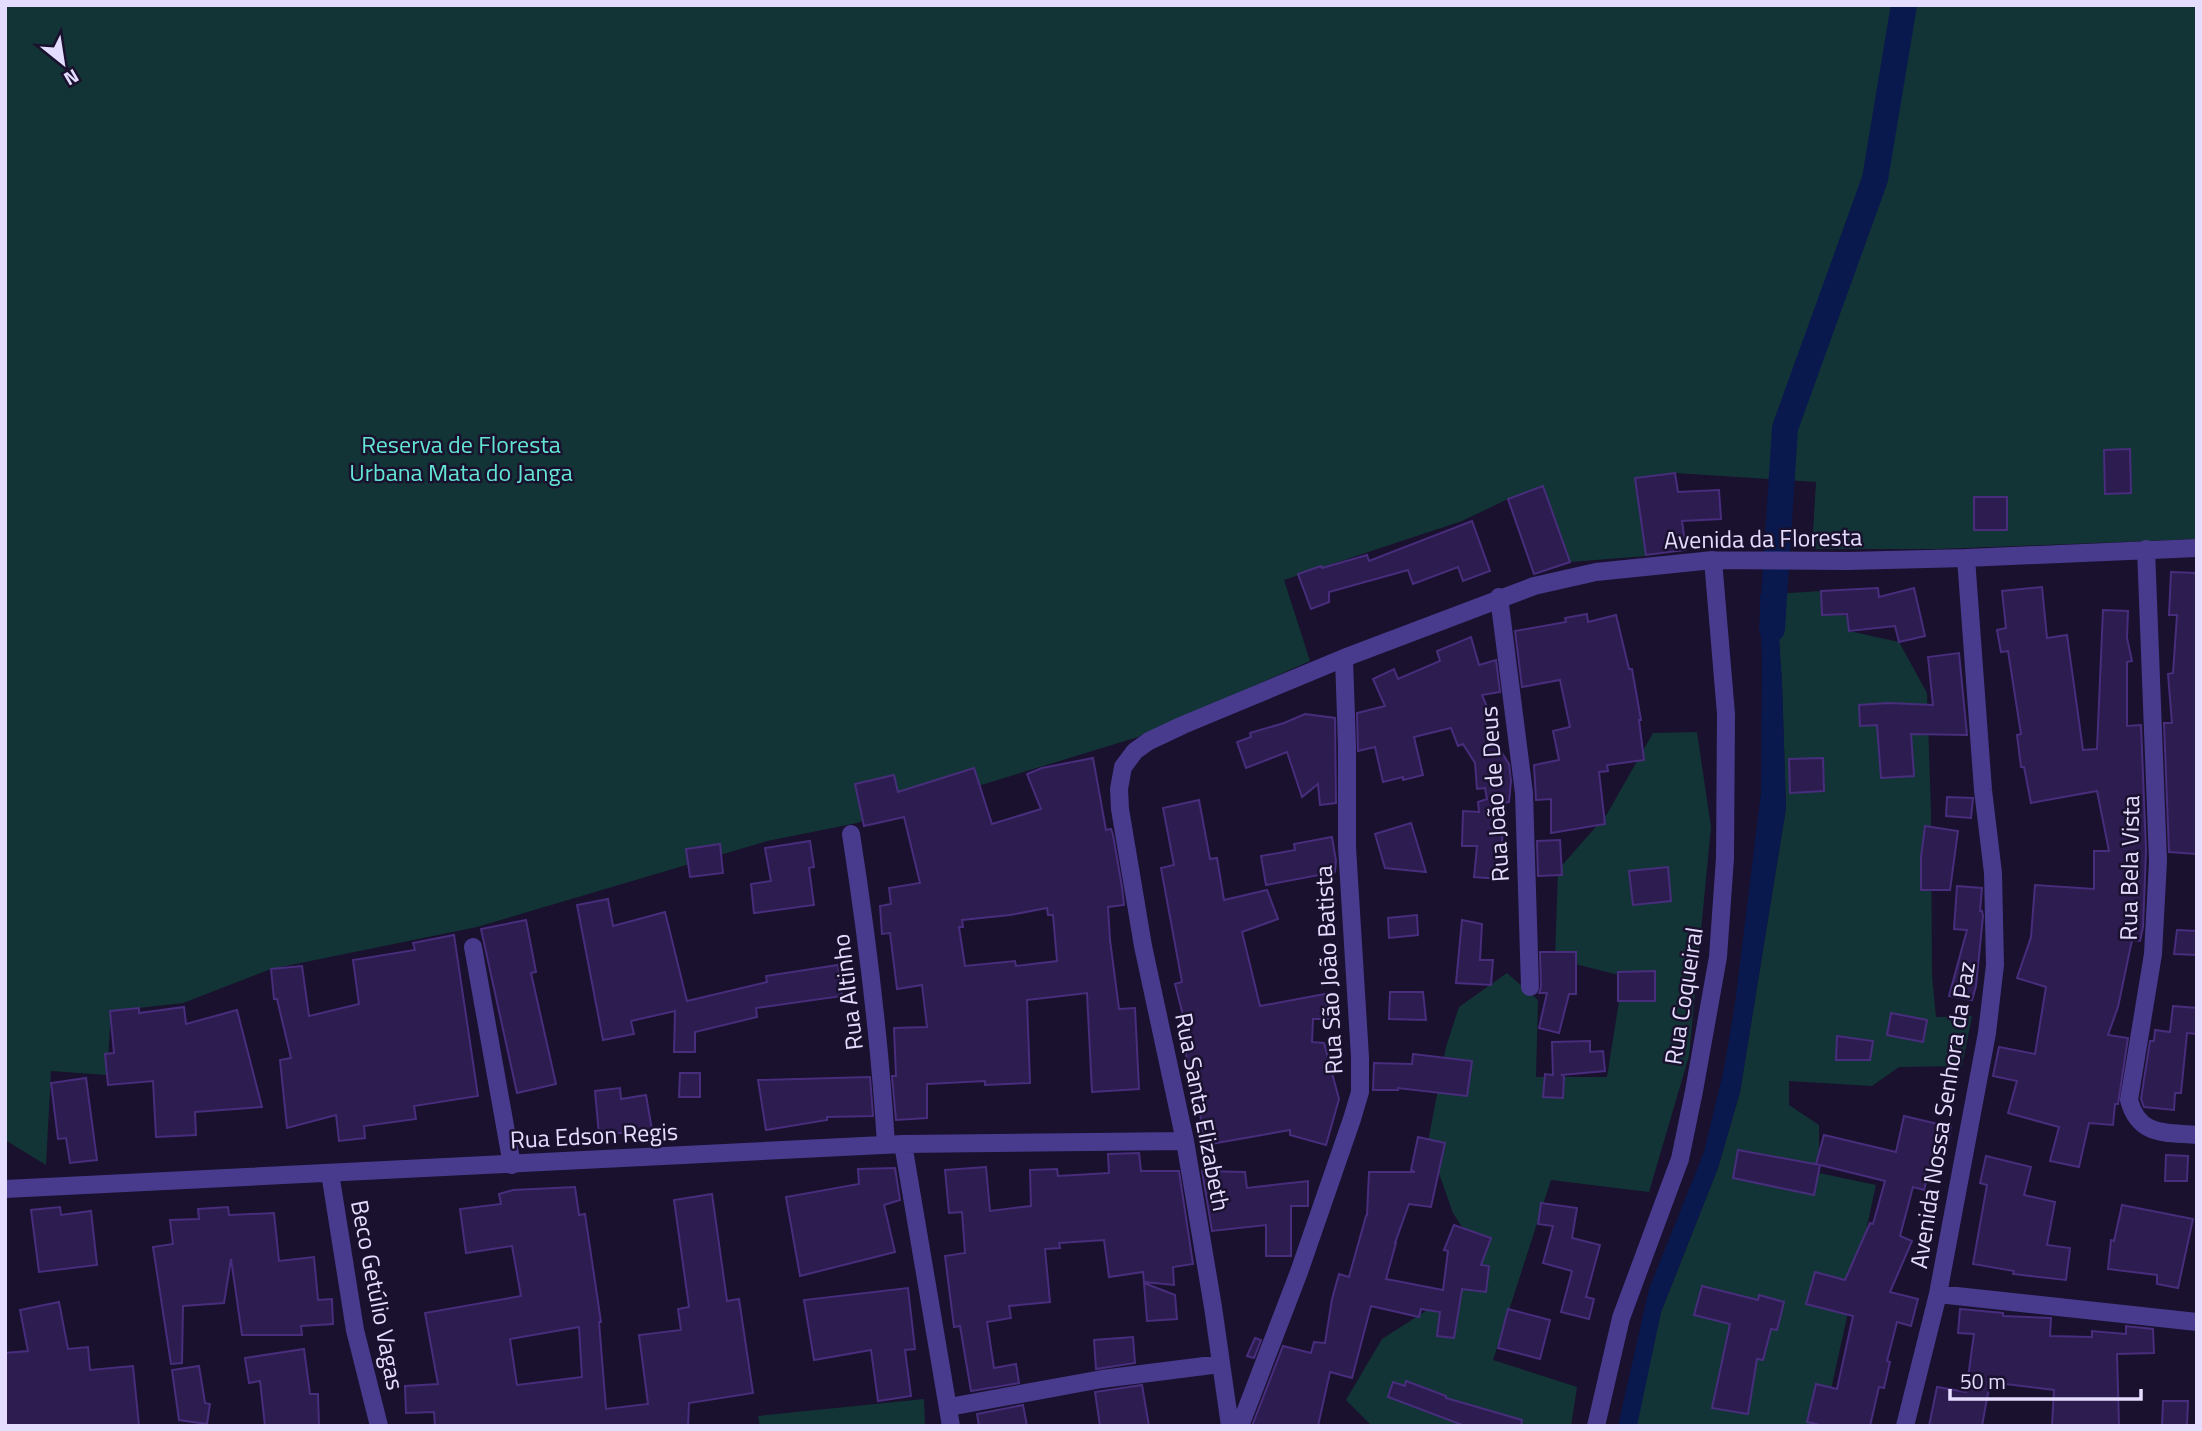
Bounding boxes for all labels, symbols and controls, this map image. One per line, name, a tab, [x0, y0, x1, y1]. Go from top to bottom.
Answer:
north arrow	[28, 28, 98, 98]
text: N	[59, 62, 85, 94]
park label: Reserva de Floresta Urbana Mata do Janga	[349, 426, 573, 490]
street label: Avenida da Floresta	[1664, 518, 1862, 558]
street label: Rua João de Deus	[1470, 705, 1518, 883]
street label: Rua Bela Vista	[2110, 795, 2148, 941]
street label: Rua São João Batista	[1305, 865, 1351, 1076]
street label: Rua Coqueiral	[1654, 924, 1712, 1067]
street label: Rua Altinho	[822, 932, 872, 1052]
street label: Avenida Nossa Senhora da Paz	[1900, 959, 1984, 1271]
street label: Rua Santa Elizabeth	[1166, 1010, 1240, 1214]
street label: Rua Edson Regis	[509, 1113, 679, 1157]
street label: Beco Getúlio Vagas	[342, 1197, 414, 1393]
scale bar	[1950, 1358, 2141, 1402]
text: 50 m	[1960, 1365, 2006, 1397]

